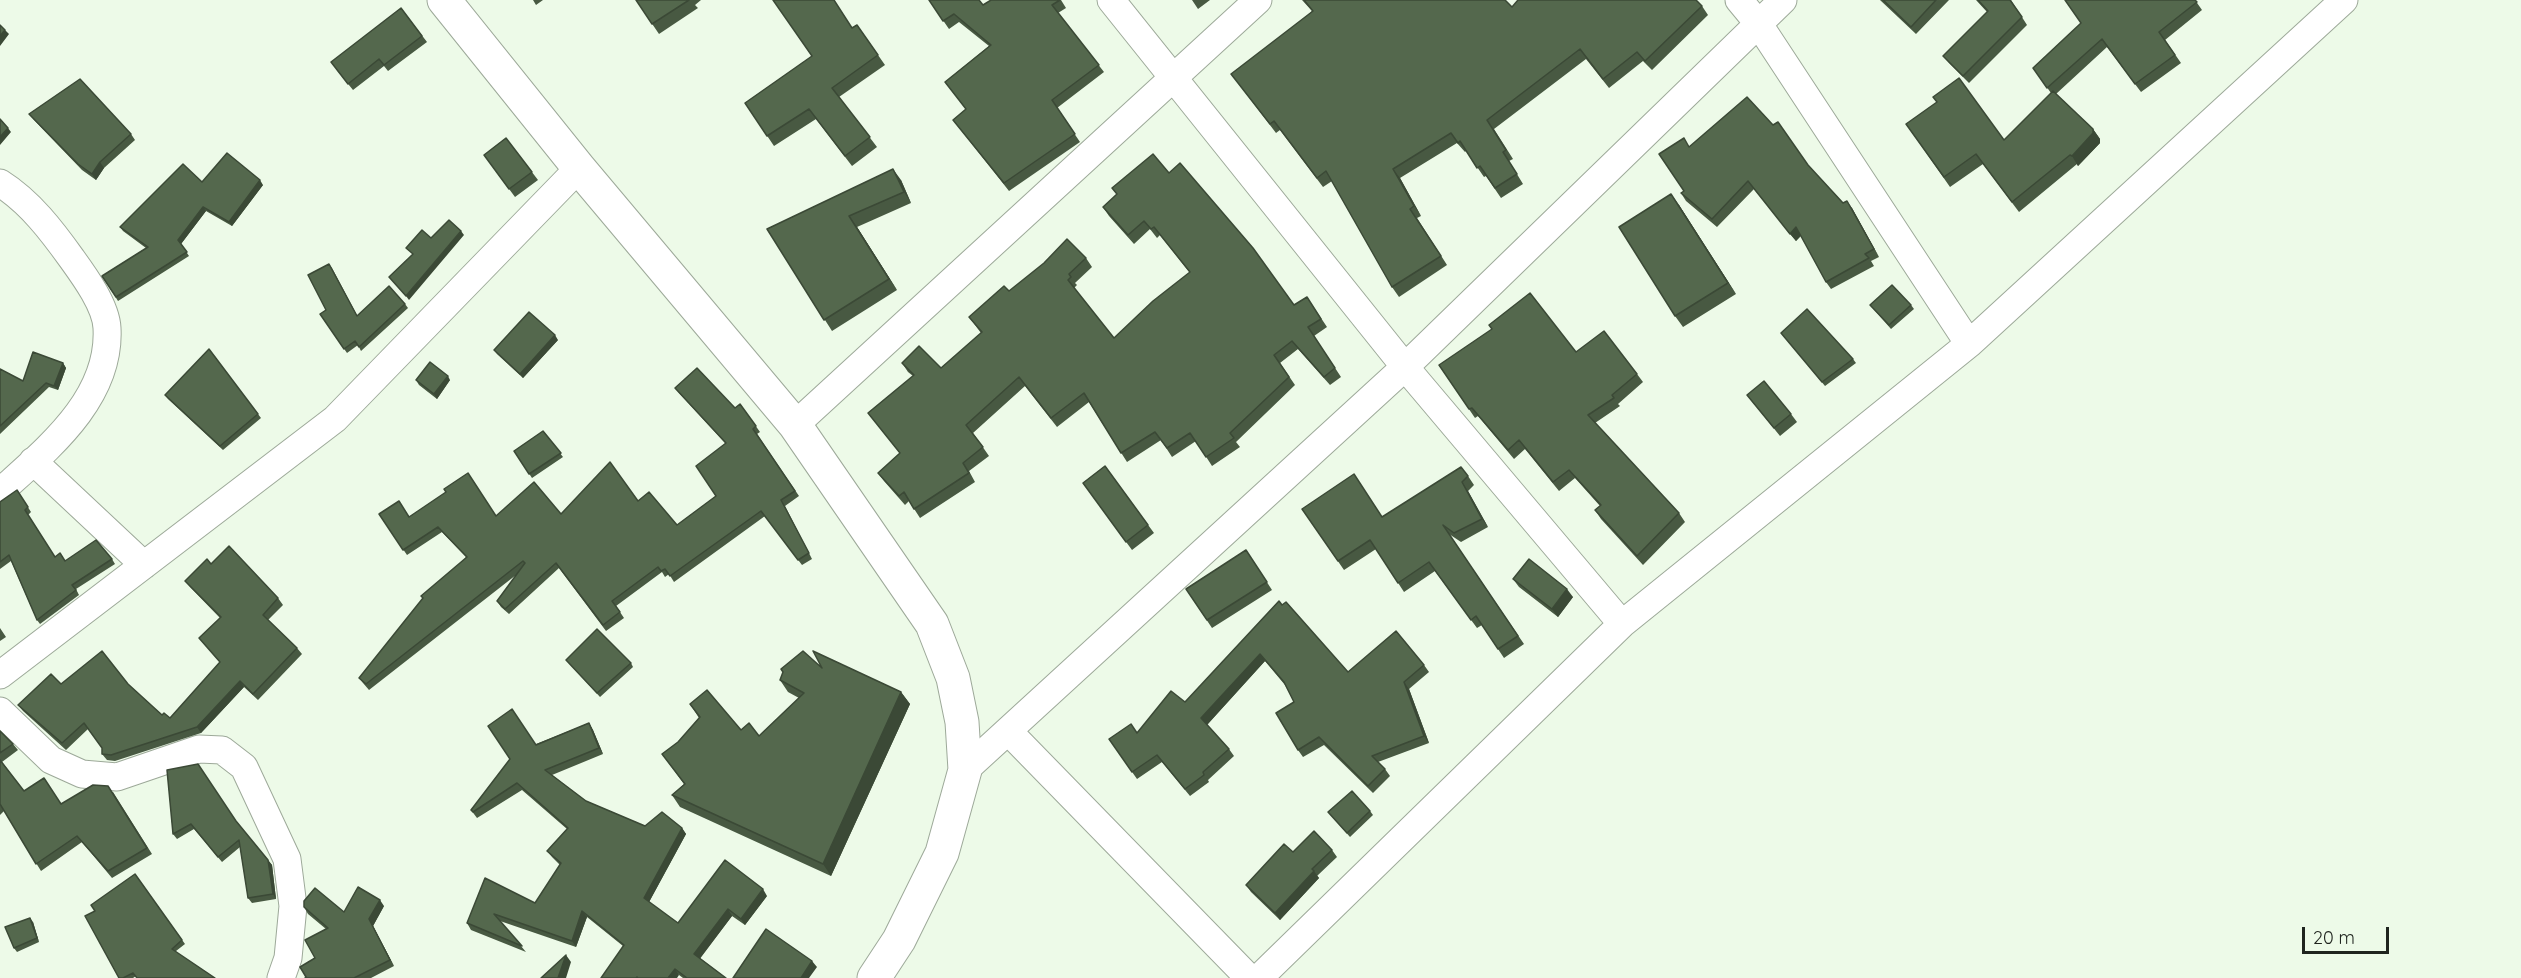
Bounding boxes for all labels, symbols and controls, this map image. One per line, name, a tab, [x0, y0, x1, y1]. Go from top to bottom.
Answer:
scale bar	[2305, 915, 2392, 953]
text: 20 m	[2313, 926, 2355, 949]

